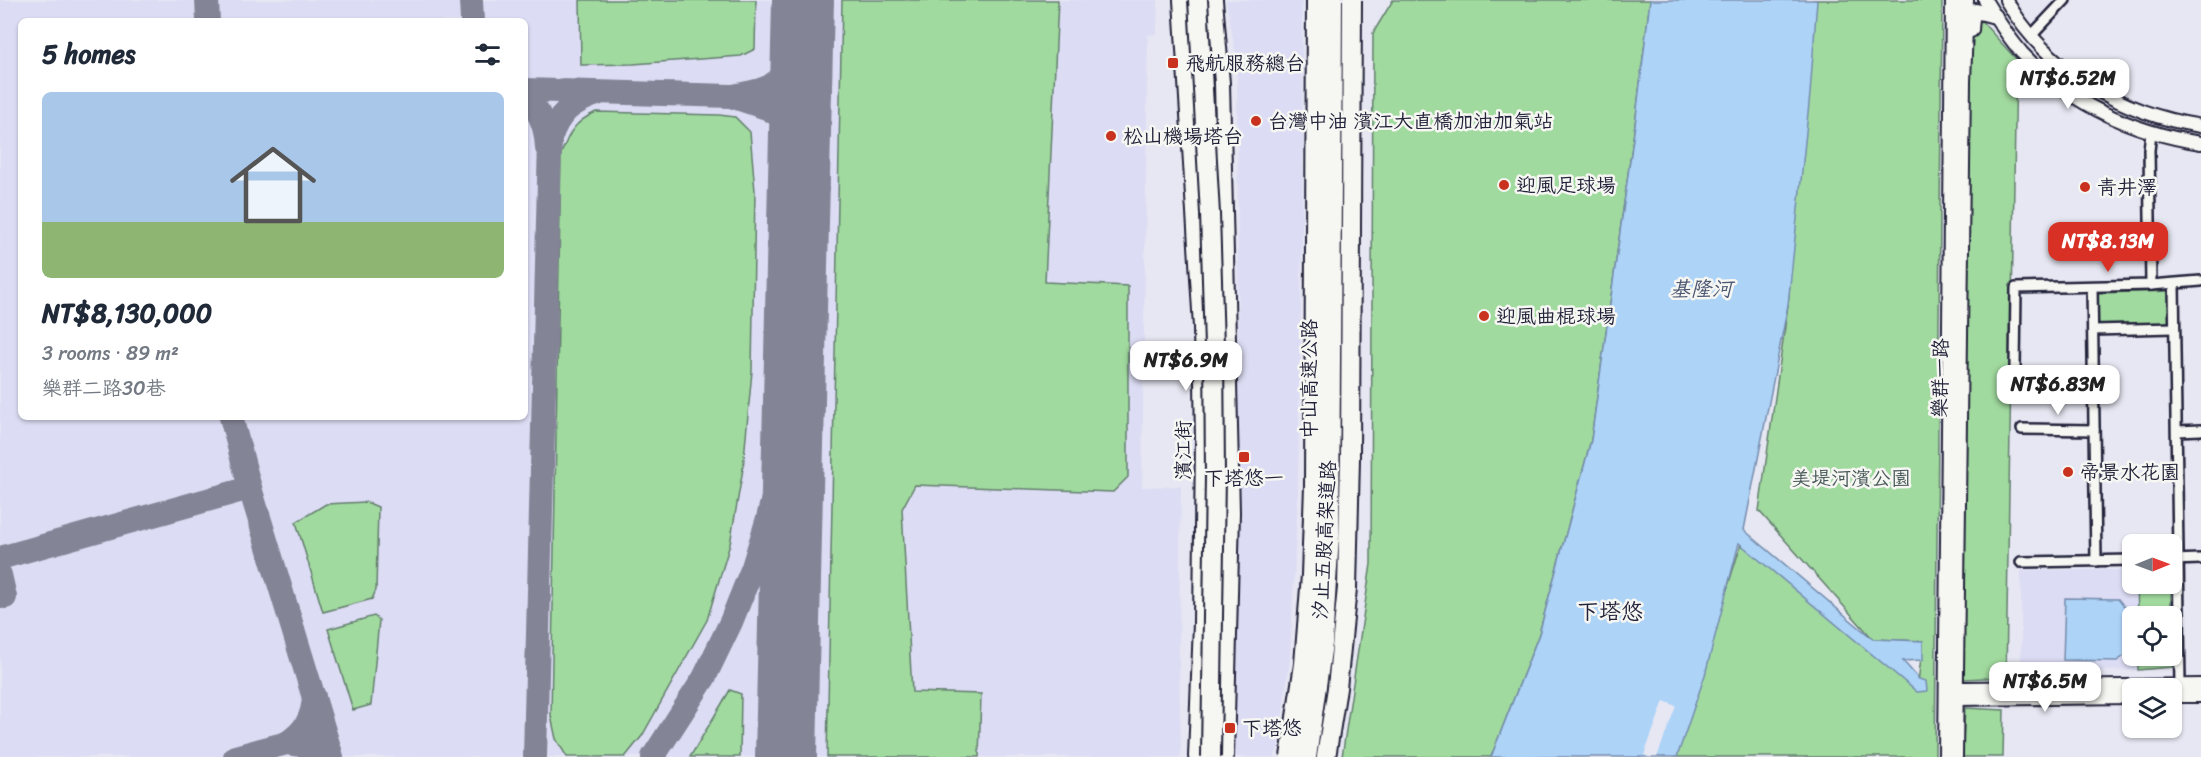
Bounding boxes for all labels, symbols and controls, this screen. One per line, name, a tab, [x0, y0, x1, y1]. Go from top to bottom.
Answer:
text: 5 homes	[42, 31, 135, 77]
icon: filters	[471, 38, 504, 71]
place label: 飛航服務總台	[1185, 46, 1305, 81]
marker: 飛航服務總台	[1166, 56, 1180, 70]
pin: NT$6.52M	[2006, 59, 2130, 110]
text: NT$6.52M	[2020, 61, 2116, 96]
place label: 台灣中油 濱江大直橋加油加氣站	[1268, 104, 1553, 139]
marker: 台灣中油 濱江大直橋加油加氣站	[1249, 114, 1263, 128]
place label: 松山機場塔台	[1123, 119, 1243, 154]
marker: 松山機場塔台	[1104, 129, 1118, 143]
icon: home	[219, 131, 327, 239]
place label: 迎風足球場	[1516, 168, 1616, 203]
place label: 青井澤	[2097, 170, 2157, 205]
marker: 迎風足球場	[1497, 178, 1511, 192]
marker: 青井澤	[2078, 180, 2092, 194]
pin: NT$8.13M	[2046, 222, 2170, 273]
text: NT$8.13M	[2062, 224, 2154, 259]
water label: 基隆河	[1670, 270, 1735, 308]
text: NT$8,130,000	[42, 290, 212, 336]
place label: 迎風曲棍球場	[1496, 299, 1616, 334]
marker: 迎風曲棍球場	[1477, 309, 1491, 323]
street label: 中山高速公路	[1292, 318, 1327, 439]
text: 3 rooms · 89 m²	[42, 336, 179, 371]
street label: 樂群一路	[1922, 337, 1959, 418]
pin: NT$6.9M	[1131, 341, 1241, 392]
text: NT$6.9M	[1144, 343, 1228, 378]
pin: NT$6.83M	[1996, 365, 2120, 416]
text: NT$6.83M	[2011, 367, 2105, 402]
text: 樂群二路30巷	[42, 371, 166, 406]
street label: 濱江街	[1166, 420, 1201, 480]
marker: 下塔悠一	[1237, 450, 1251, 464]
place label: 帝景水花園	[2080, 455, 2180, 490]
street label: 汐止五股高架道路	[1303, 458, 1346, 621]
place label: 下塔悠一	[1204, 461, 1284, 496]
park label: 美堤河濱公園	[1791, 461, 1911, 496]
marker: 帝景水花園	[2061, 465, 2075, 479]
north arrow	[2122, 534, 2182, 594]
map controls	[2122, 534, 2182, 738]
district label: 下塔悠	[1577, 592, 1643, 631]
button: locate	[2122, 606, 2182, 666]
pin: NT$6.5M	[1990, 662, 2100, 713]
text: NT$6.5M	[2003, 664, 2087, 699]
button: layers	[2122, 678, 2182, 738]
place label: 下塔悠	[1242, 711, 1302, 746]
marker: 下塔悠	[1223, 721, 1237, 735]

